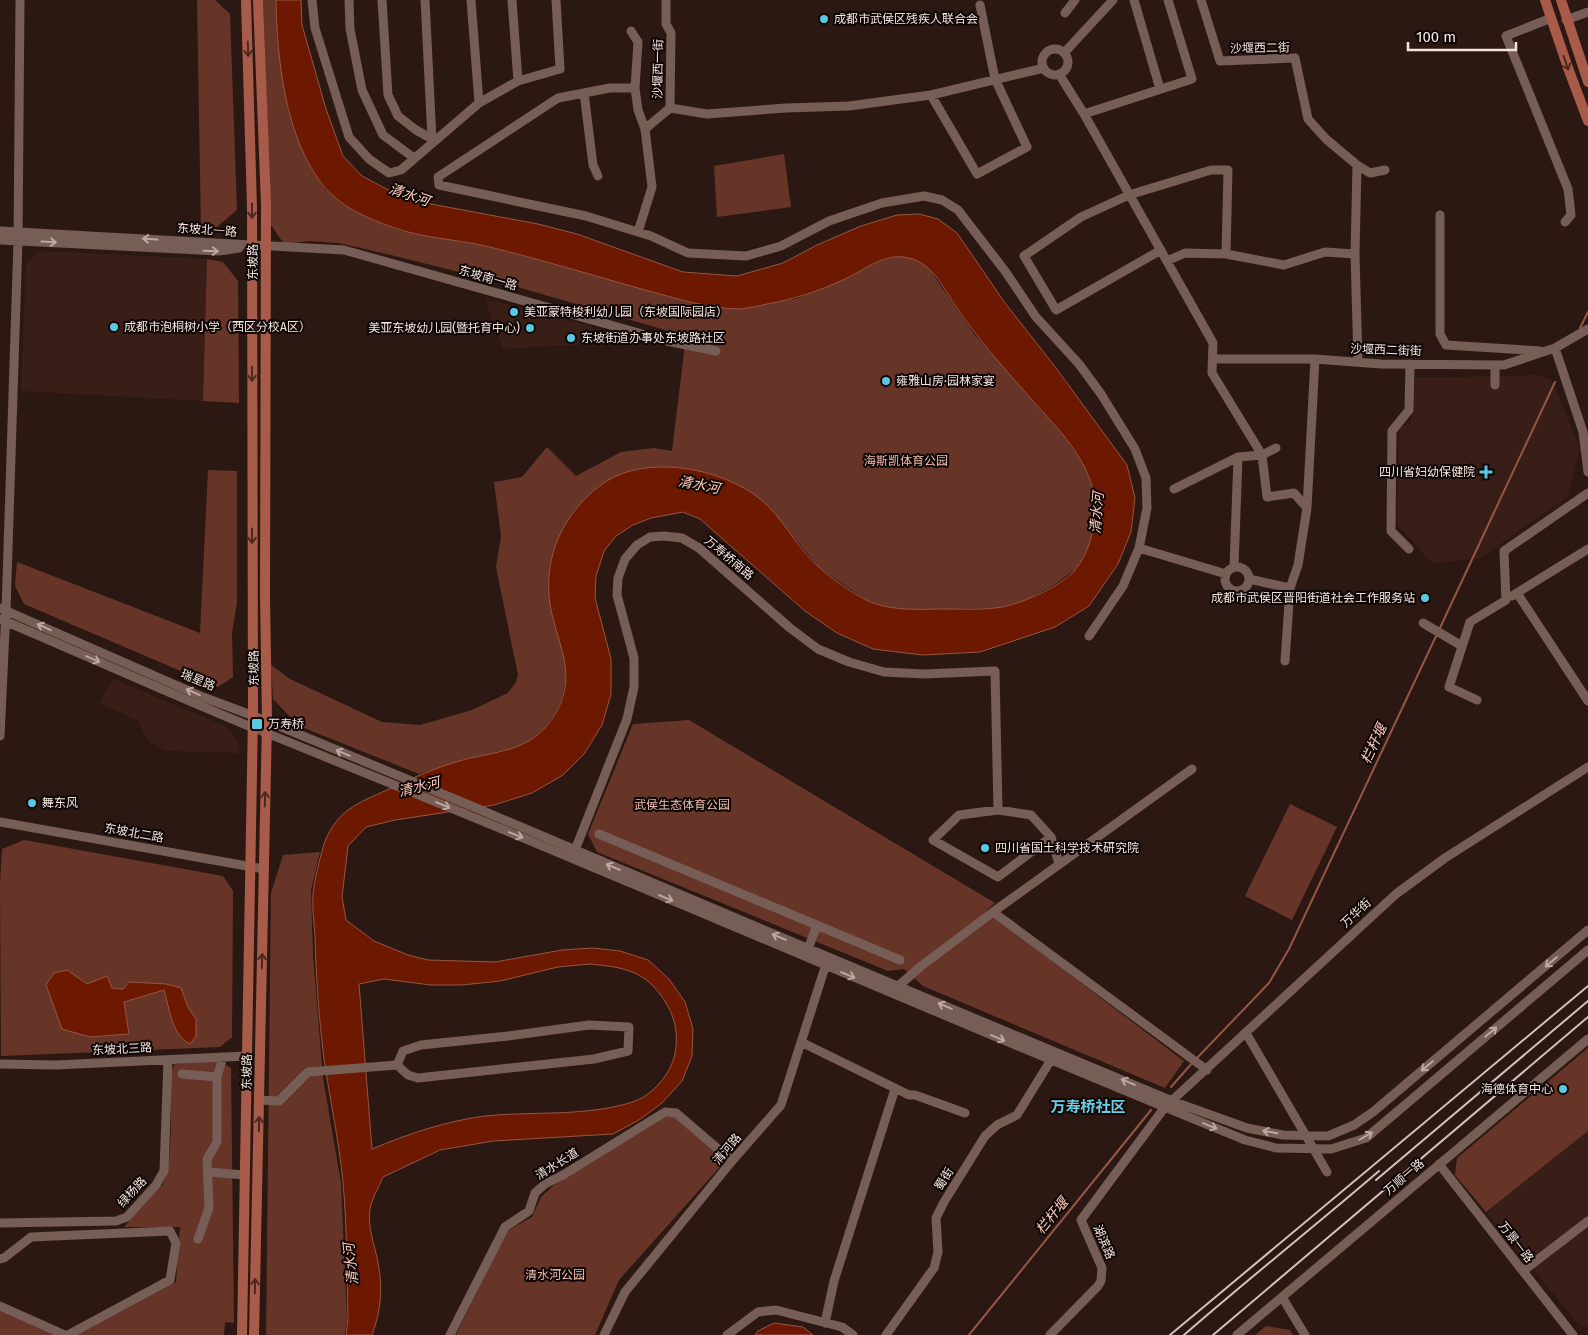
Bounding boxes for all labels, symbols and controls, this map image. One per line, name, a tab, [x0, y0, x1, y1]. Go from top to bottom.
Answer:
place label: 成都市武侯区残疾人联合会	[834, 12, 978, 26]
marker: 成都市武侯区残疾人联合会	[818, 13, 830, 25]
scale bar	[1408, 20, 1516, 52]
text: 100 m	[1416, 28, 1456, 46]
street label: 沙堰西一街	[650, 39, 666, 99]
one-way arrow	[243, 40, 252, 56]
street label: 沙堰西二街	[1230, 40, 1290, 56]
one-way arrow	[1562, 55, 1571, 70]
water label: 清水河	[386, 180, 434, 211]
one-way arrow	[247, 202, 257, 219]
street label: 东坡北一路	[177, 221, 237, 239]
one-way arrow	[143, 234, 159, 243]
one-way arrow	[40, 238, 56, 247]
street label: 东坡路	[246, 244, 260, 280]
one-way arrow	[203, 246, 219, 255]
street label: 东坡南一路	[457, 263, 519, 293]
place label: 美亚蒙特梭利幼儿园（东坡国际园店）	[524, 305, 728, 319]
marker: 美亚蒙特梭利幼儿园（东坡国际园店）	[508, 306, 520, 318]
place label: 成都市泡桐树小学（西区分校A区）	[124, 320, 311, 334]
marker: 成都市泡桐树小学（西区分校A区）	[108, 321, 120, 333]
place label: 美亚东坡幼儿园(暨托育中心)	[368, 321, 520, 335]
marker: 美亚东坡幼儿园(暨托育中心)	[524, 322, 536, 334]
place label: 东坡街道办事处东坡路社区	[581, 331, 725, 345]
marker: 东坡街道办事处东坡路社区	[565, 332, 577, 344]
street label: 沙堰西二街街	[1350, 342, 1422, 358]
one-way arrow	[247, 365, 257, 381]
place label: 雍雅山房·园林家宴	[896, 374, 995, 388]
marker: 雍雅山房·园林家宴	[880, 375, 892, 387]
park label: 海斯凯体育公园	[864, 454, 948, 468]
place label: 四川省妇幼保健院	[1379, 465, 1475, 479]
marker: 四川省妇幼保健院	[1479, 465, 1493, 479]
water label: 清水河	[677, 473, 724, 498]
water label: 清水河	[1087, 488, 1108, 535]
one-way arrow	[247, 528, 257, 544]
street label: 万寿桥南路	[702, 533, 756, 583]
place label: 成都市武侯区晋阳街道社会工作服务站	[1211, 591, 1415, 605]
marker: 成都市武侯区晋阳街道社会工作服务站	[1419, 592, 1431, 604]
one-way arrow	[37, 621, 52, 631]
street label: 东坡路	[247, 650, 261, 686]
one-way arrow	[85, 655, 100, 665]
street label: 瑞星路	[179, 667, 217, 693]
one-way arrow	[186, 687, 201, 697]
marker: 万寿桥	[250, 717, 264, 731]
place label: 万寿桥	[268, 717, 304, 731]
water label: 栏杆堰	[1357, 720, 1391, 767]
one-way arrow	[336, 748, 351, 757]
water label: 清水河	[397, 773, 444, 800]
one-way arrow	[260, 791, 270, 808]
place label: 舞东风	[42, 796, 78, 810]
marker: 舞东风	[26, 797, 38, 809]
park label: 武侯生态体育公园	[634, 798, 730, 812]
one-way arrow	[435, 801, 450, 811]
street label: 东坡北二路	[103, 821, 165, 845]
one-way arrow	[508, 831, 523, 841]
place label: 四川省国土科学技术研究院	[995, 841, 1139, 855]
marker: 四川省国土科学技术研究院	[979, 842, 991, 854]
one-way arrow	[606, 861, 621, 871]
one-way arrow	[658, 893, 673, 903]
street label: 万华街	[1338, 896, 1374, 930]
one-way arrow	[772, 931, 787, 941]
one-way arrow	[257, 954, 267, 970]
one-way arrow	[1544, 956, 1557, 967]
one-way arrow	[840, 970, 855, 980]
one-way arrow	[938, 1001, 953, 1010]
one-way arrow	[1484, 1027, 1497, 1038]
one-way arrow	[990, 1034, 1005, 1043]
street label: 东坡北三路	[92, 1040, 152, 1058]
street label: 东坡路	[240, 1054, 254, 1090]
one-way arrow	[1420, 1061, 1433, 1072]
one-way arrow	[1120, 1077, 1135, 1086]
place label: 海德体育中心	[1481, 1082, 1553, 1096]
marker: 海德体育中心	[1557, 1083, 1569, 1095]
district label: 万寿桥社区	[1050, 1098, 1126, 1116]
one-way arrow	[254, 1116, 263, 1132]
one-way arrow	[1202, 1121, 1217, 1131]
one-way arrow	[1262, 1127, 1278, 1137]
street label: 清河路	[710, 1131, 744, 1167]
one-way arrow	[1359, 1131, 1374, 1141]
street label: 清水长道	[533, 1145, 581, 1183]
street label: 万顺一路	[1381, 1156, 1427, 1198]
street label: 蜀街	[932, 1165, 956, 1193]
street label: 绿杨路	[115, 1174, 149, 1210]
water label: 栏杆堰	[1032, 1193, 1073, 1238]
street label: 万景一路	[1496, 1219, 1536, 1265]
street label: 湖滨路	[1091, 1223, 1117, 1261]
water label: 清水河	[340, 1239, 362, 1286]
park label: 清水河公园	[525, 1268, 585, 1282]
one-way arrow	[250, 1279, 260, 1295]

